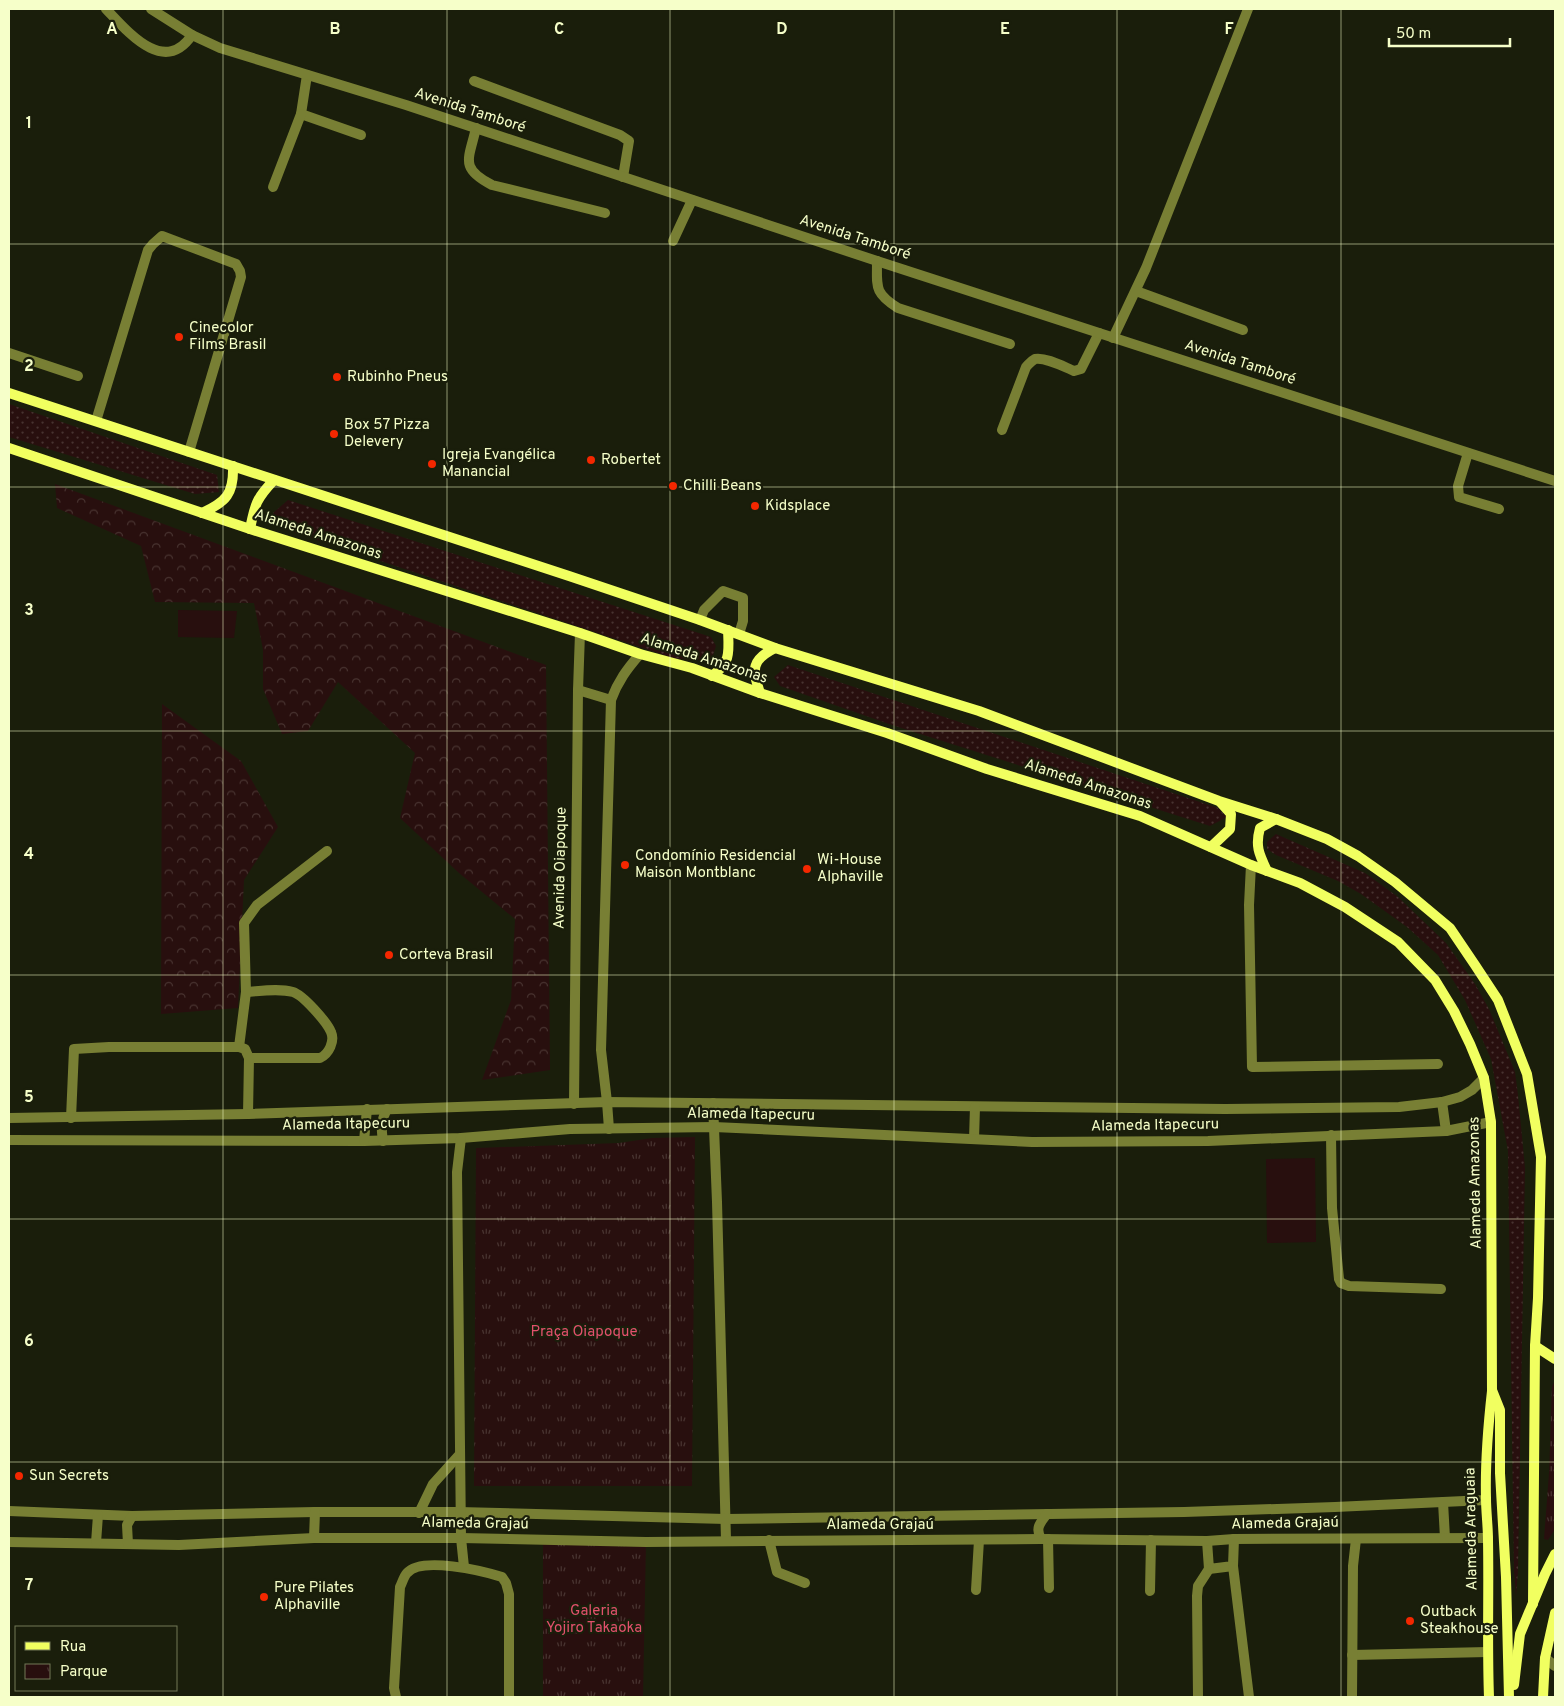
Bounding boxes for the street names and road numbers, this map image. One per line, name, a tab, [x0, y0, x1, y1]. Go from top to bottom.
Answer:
street label: Avenida Tamboré	[412, 84, 528, 138]
street label: Avenida Tamboré	[797, 211, 913, 265]
street label: Avenida Tamboré	[1182, 336, 1298, 390]
street label: Alameda Amazonas	[252, 505, 384, 565]
street label: Alameda Amazonas	[638, 629, 770, 689]
street label: Alameda Amazonas	[1022, 755, 1154, 815]
street label: Avenida Oiapoque	[550, 807, 572, 929]
street label: Alameda Itapecuru	[687, 1104, 815, 1126]
street label: Alameda Itapecuru	[282, 1114, 410, 1136]
street label: Alameda Itapecuru	[1091, 1115, 1219, 1137]
street label: Alameda Amazonas	[1465, 1116, 1487, 1250]
street label: Alameda Araguaia	[1461, 1467, 1483, 1591]
street label: Alameda Grajaú	[421, 1514, 529, 1534]
street label: Alameda Grajaú	[1231, 1514, 1339, 1534]
street label: Alameda Grajaú	[826, 1516, 934, 1535]

